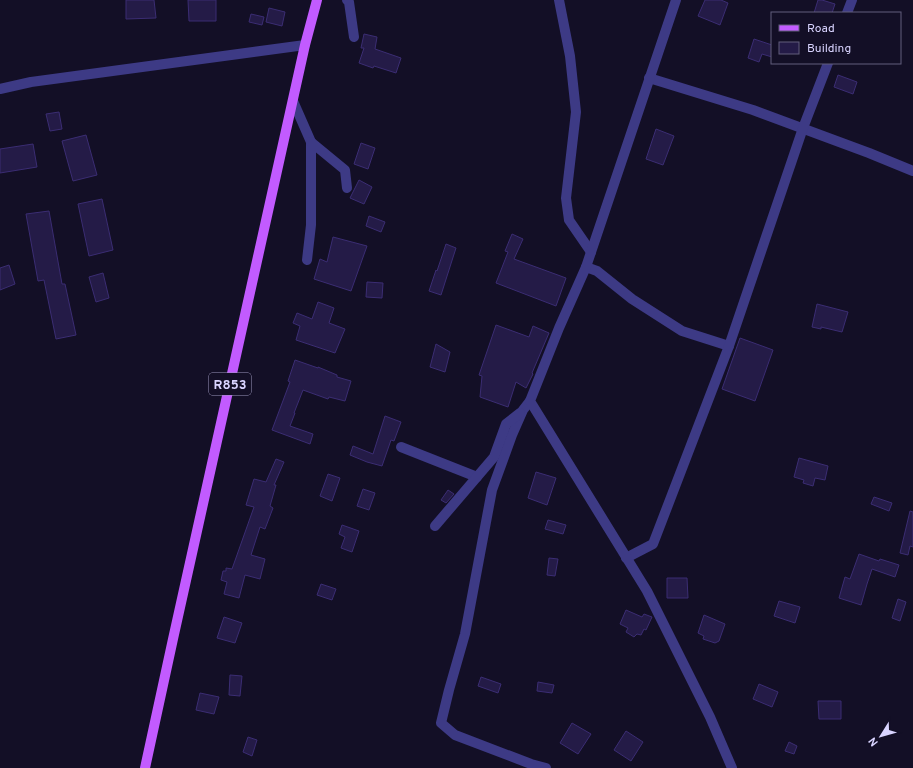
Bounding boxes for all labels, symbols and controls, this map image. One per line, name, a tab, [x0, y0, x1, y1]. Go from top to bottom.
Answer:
legend	[771, 12, 901, 64]
text: Road	[807, 21, 835, 37]
text: Building	[807, 41, 851, 57]
road number: R853	[209, 373, 251, 395]
north arrow	[861, 716, 901, 756]
text: N	[866, 734, 882, 749]

